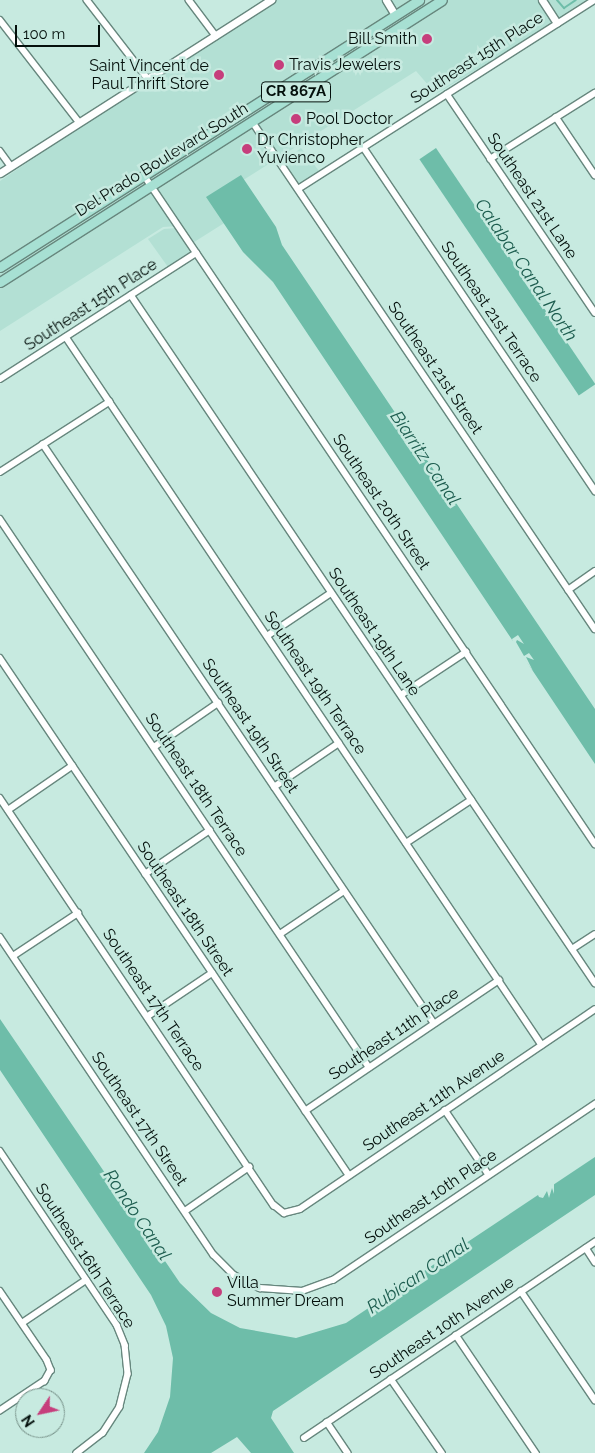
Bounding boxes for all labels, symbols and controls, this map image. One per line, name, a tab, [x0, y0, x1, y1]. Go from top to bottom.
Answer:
street label: Southeast 15th Place	[407, 8, 547, 108]
scale bar	[18, 15, 102, 47]
text: 100 m	[23, 25, 65, 43]
place label: Bill Smith	[347, 29, 417, 49]
marker: Bill Smith	[421, 33, 433, 45]
place label: Travis Jewelers	[289, 55, 401, 75]
place label: Saint Vincent de Paul Thrift Store	[89, 56, 209, 94]
marker: Travis Jewelers	[273, 59, 285, 71]
marker: Saint Vincent de Paul Thrift Store	[213, 69, 225, 81]
road number: CR 867A	[261, 80, 331, 104]
street label: Del Prado Boulevard South	[72, 99, 252, 221]
place label: Pool Doctor	[306, 109, 393, 129]
marker: Pool Doctor	[290, 113, 302, 125]
street label: Southeast 21st Lane	[483, 129, 581, 263]
place label: Dr Christopher Yuvienco	[257, 130, 364, 168]
marker: Dr Christopher Yuvienco	[241, 143, 253, 155]
water label: Calabar Canal North	[470, 194, 582, 346]
street label: Southeast 21st Terrace	[437, 238, 545, 386]
street label: Southeast 15th Place	[21, 255, 161, 355]
street label: Southeast 21st Street	[384, 298, 486, 438]
water label: Biarritz Canal	[386, 407, 464, 509]
street label: Southeast 20th Street	[328, 430, 434, 574]
street label: Southeast 19th Lane	[324, 564, 424, 700]
street label: Southeast 19th Terrace	[260, 608, 370, 758]
street label: Southeast 19th Street	[198, 655, 302, 797]
street label: Southeast 18th Terrace	[141, 710, 251, 860]
street label: Southeast 18th Street	[133, 838, 237, 980]
street label: Southeast 17th Terrace	[98, 925, 208, 1075]
street label: Southeast 11th Place	[326, 983, 462, 1085]
street label: Southeast 11th Avenue	[359, 1046, 509, 1156]
street label: Southeast 17th Street	[87, 1048, 191, 1190]
street label: Southeast 10th Place	[361, 1146, 501, 1248]
water label: Rondo Canal	[99, 1165, 175, 1265]
street label: Southeast 16th Terrace	[31, 1180, 139, 1332]
water label: Rubican Canal	[363, 1234, 473, 1318]
street label: Southeast 10th Avenue	[366, 1272, 518, 1384]
place label: Villa Summer Dream	[227, 1273, 344, 1311]
marker: Villa Summer Dream	[211, 1286, 223, 1298]
north arrow	[15, 1388, 65, 1438]
text: N	[19, 1412, 38, 1430]

